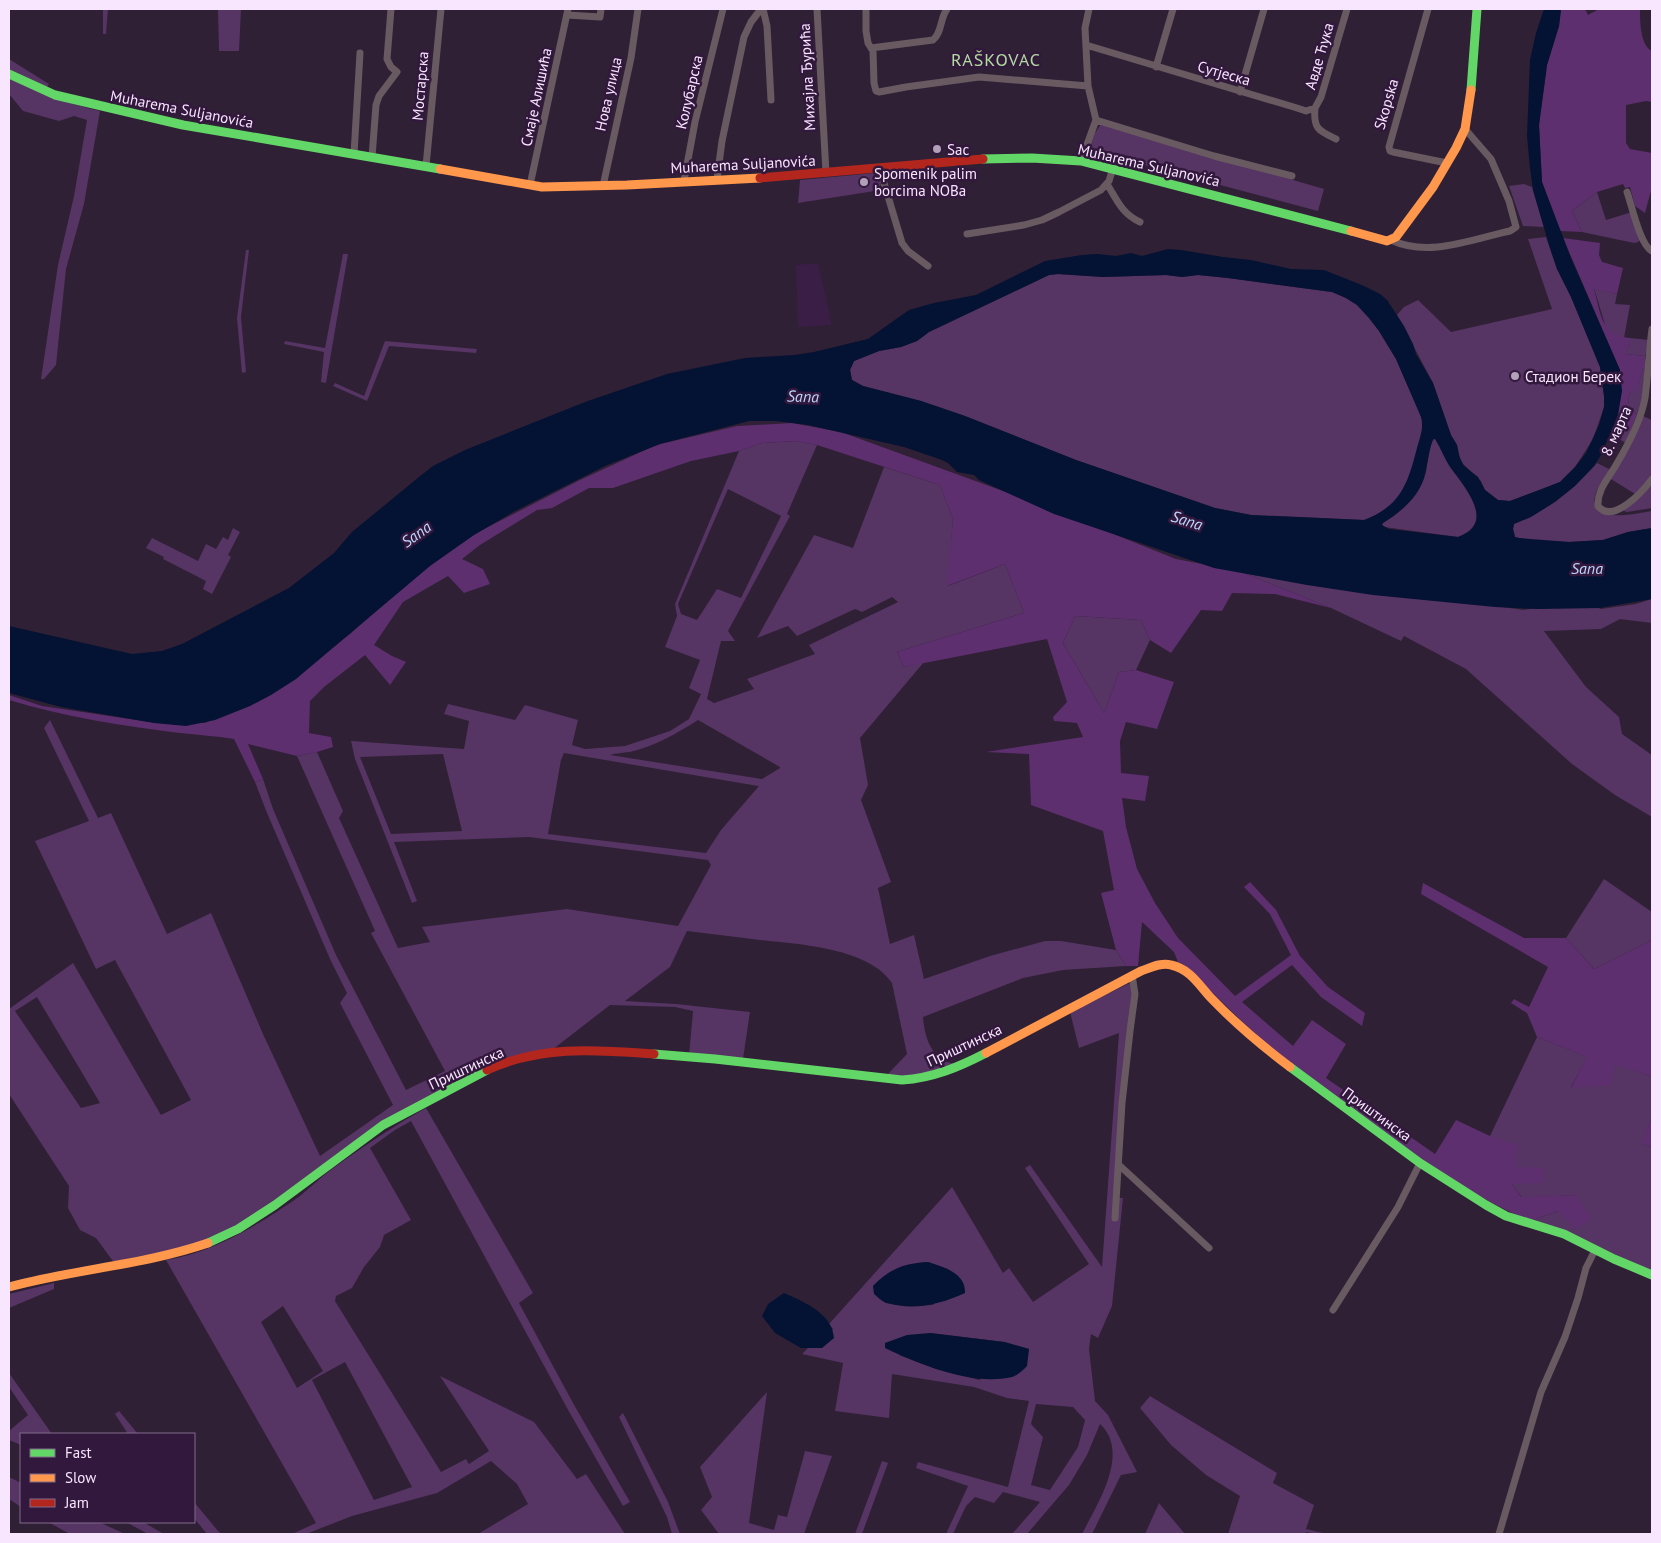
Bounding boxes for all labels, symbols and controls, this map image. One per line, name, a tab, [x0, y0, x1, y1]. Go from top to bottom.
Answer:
street label: Авде Ћука	[1300, 21, 1338, 91]
street label: Михајла Ђурића	[795, 23, 819, 131]
street label: Смаје Алишића	[516, 46, 556, 148]
district label: RAŠKOVAC	[951, 48, 1041, 71]
street label: Мостарска	[408, 51, 432, 121]
street label: Колубарска	[671, 53, 707, 131]
street label: Нова улица	[590, 55, 626, 133]
street label: Сутјеска	[1195, 56, 1253, 90]
street label: Skopska	[1370, 76, 1402, 132]
street label: Muharema Suljanovića	[109, 86, 255, 132]
street label: Muharema Suljanovića	[1076, 139, 1222, 191]
place label: Sac	[947, 140, 969, 159]
marker: Sac	[931, 143, 943, 155]
street label: Muharema Suljanovića	[670, 151, 816, 177]
place label: Spomenik palim borcima NOBa	[874, 164, 977, 200]
marker: Spomenik palim borcima NOBa	[858, 176, 870, 188]
place label: Стадион Берек	[1525, 367, 1622, 386]
marker: Стадион Берек	[1509, 370, 1521, 382]
water label: Sana	[787, 385, 820, 407]
street label: 8. марта	[1597, 403, 1635, 459]
water label: Sana	[1169, 506, 1205, 534]
water label: Sana	[397, 516, 435, 552]
water label: Sana	[1571, 558, 1603, 578]
street label: Приштинска	[923, 1019, 1005, 1071]
street label: Приштинска	[425, 1042, 507, 1094]
street label: Приштинска	[1339, 1083, 1415, 1145]
legend	[20, 1433, 195, 1523]
text: Fast	[65, 1443, 92, 1462]
text: Slow	[65, 1468, 96, 1487]
text: Jam	[64, 1493, 89, 1512]

